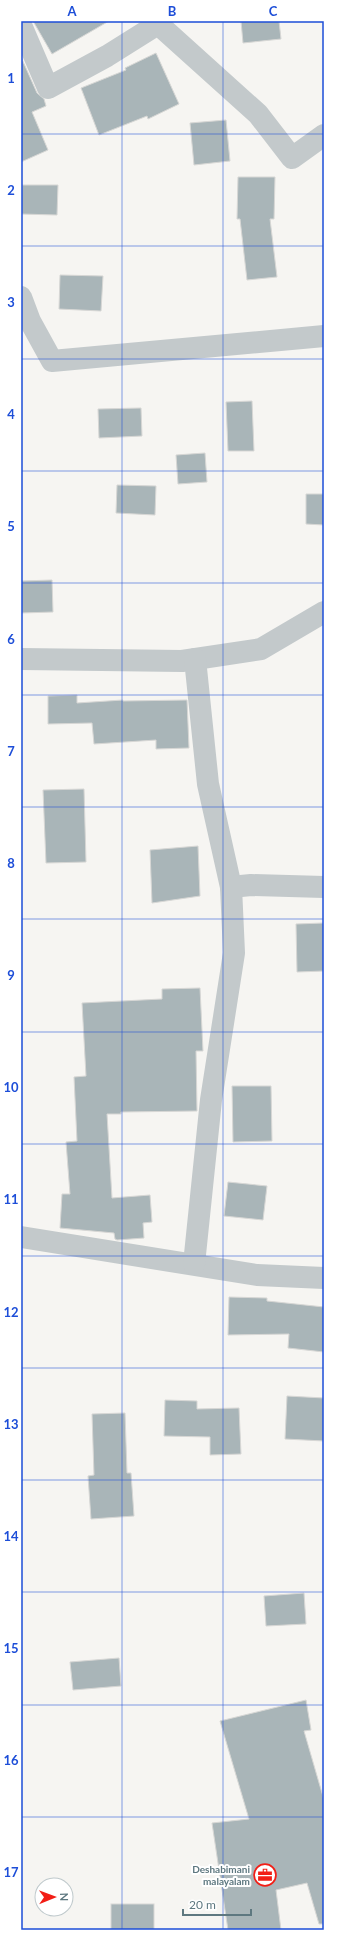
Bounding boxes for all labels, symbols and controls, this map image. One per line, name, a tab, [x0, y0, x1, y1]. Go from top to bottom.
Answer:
text: A	[66, 3, 77, 19]
text: B	[168, 3, 177, 19]
text: C	[269, 3, 278, 19]
text: 1	[7, 70, 15, 86]
text: 2	[7, 182, 15, 198]
text: 3	[7, 294, 15, 310]
text: 4	[7, 406, 15, 422]
text: 5	[7, 518, 15, 534]
text: 6	[7, 631, 15, 647]
text: 7	[7, 743, 15, 759]
text: 8	[7, 855, 15, 871]
text: 9	[7, 967, 15, 983]
text: 10	[3, 1079, 19, 1095]
text: 11	[3, 1191, 19, 1207]
text: 12	[3, 1304, 19, 1320]
text: 13	[3, 1416, 19, 1432]
text: 14	[3, 1528, 19, 1544]
text: 15	[3, 1640, 19, 1656]
text: 16	[3, 1752, 19, 1768]
office icon: Deshabimani malayalam	[252, 1862, 278, 1888]
place label: Deshabimani malayalam	[192, 1863, 250, 1887]
text: 17	[3, 1864, 19, 1880]
north arrow	[34, 1877, 74, 1917]
scale bar	[183, 1891, 251, 1917]
text: N	[58, 1892, 71, 1901]
text: 20 m	[189, 1897, 216, 1912]

